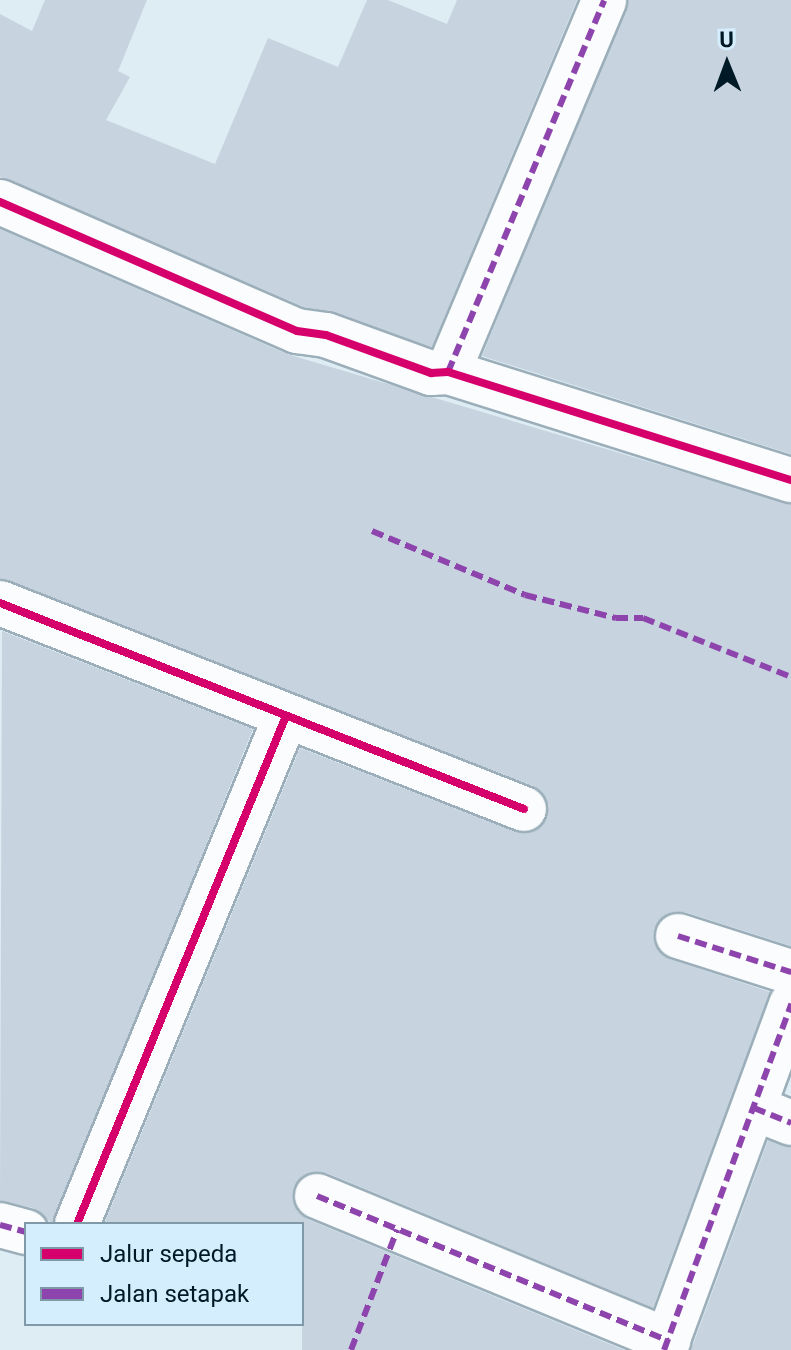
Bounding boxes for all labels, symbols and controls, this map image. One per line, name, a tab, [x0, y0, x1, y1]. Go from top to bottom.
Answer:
north arrow	[687, 24, 767, 104]
text: U	[719, 27, 734, 52]
legend	[24, 1222, 304, 1326]
text: Jalur sepeda	[100, 1240, 237, 1268]
text: Jalan setapak	[100, 1280, 249, 1308]

